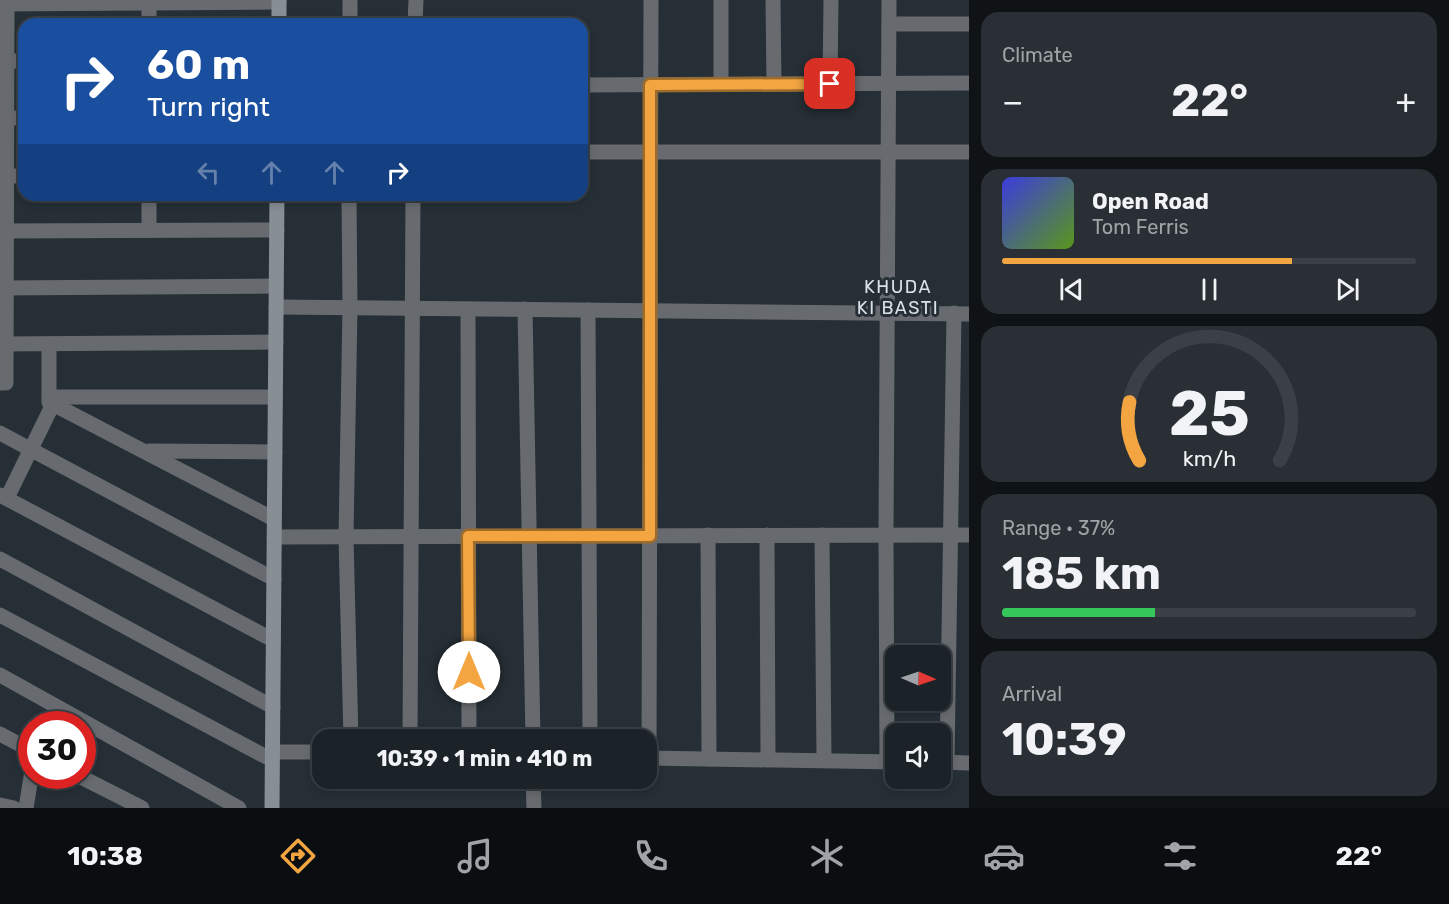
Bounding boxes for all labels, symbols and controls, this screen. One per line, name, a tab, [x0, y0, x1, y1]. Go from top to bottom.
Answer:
text: 60 m	[147, 40, 250, 90]
icon: right	[48, 42, 126, 120]
text: Climate	[1002, 43, 1073, 67]
pin	[804, 58, 855, 109]
icon: arrive	[813, 67, 846, 100]
text: 22°	[1171, 74, 1248, 127]
text: −	[1002, 82, 1023, 121]
text: +	[1395, 82, 1416, 121]
text: Turn right	[147, 91, 270, 123]
icon: left	[192, 156, 225, 189]
icon: ahead	[255, 156, 288, 189]
icon: ahead	[318, 156, 351, 189]
icon: right	[381, 156, 414, 189]
text: Open Road	[1092, 188, 1209, 215]
text: Tom Ferris	[1092, 215, 1189, 239]
icon: previous	[1055, 273, 1088, 306]
icon: pause	[1193, 273, 1226, 306]
icon: next	[1331, 273, 1364, 306]
district label: KHUDA KI BASTI	[857, 276, 939, 319]
text: 25	[1169, 377, 1249, 451]
text: km/h	[1182, 446, 1236, 471]
text: Range · 37%	[1002, 516, 1115, 540]
text: 185 km	[1002, 547, 1161, 600]
position arrow	[437, 640, 501, 704]
north arrow	[885, 645, 951, 711]
map controls	[885, 645, 951, 789]
text: Arrival	[1002, 682, 1062, 706]
speed limit sign: 30	[18, 711, 96, 789]
text: 10:39	[1002, 713, 1127, 766]
button: sound	[885, 723, 951, 789]
text: 10:39 · 1 min · 410 m	[377, 745, 592, 772]
icon: directions	[277, 835, 319, 877]
icon: music	[454, 835, 496, 877]
icon: phone	[630, 835, 672, 877]
icon: climate	[806, 835, 848, 877]
icon: car	[983, 835, 1025, 877]
icon: filters	[1159, 835, 1201, 877]
text: 10:38	[67, 840, 143, 872]
text: 22°	[1336, 840, 1382, 872]

